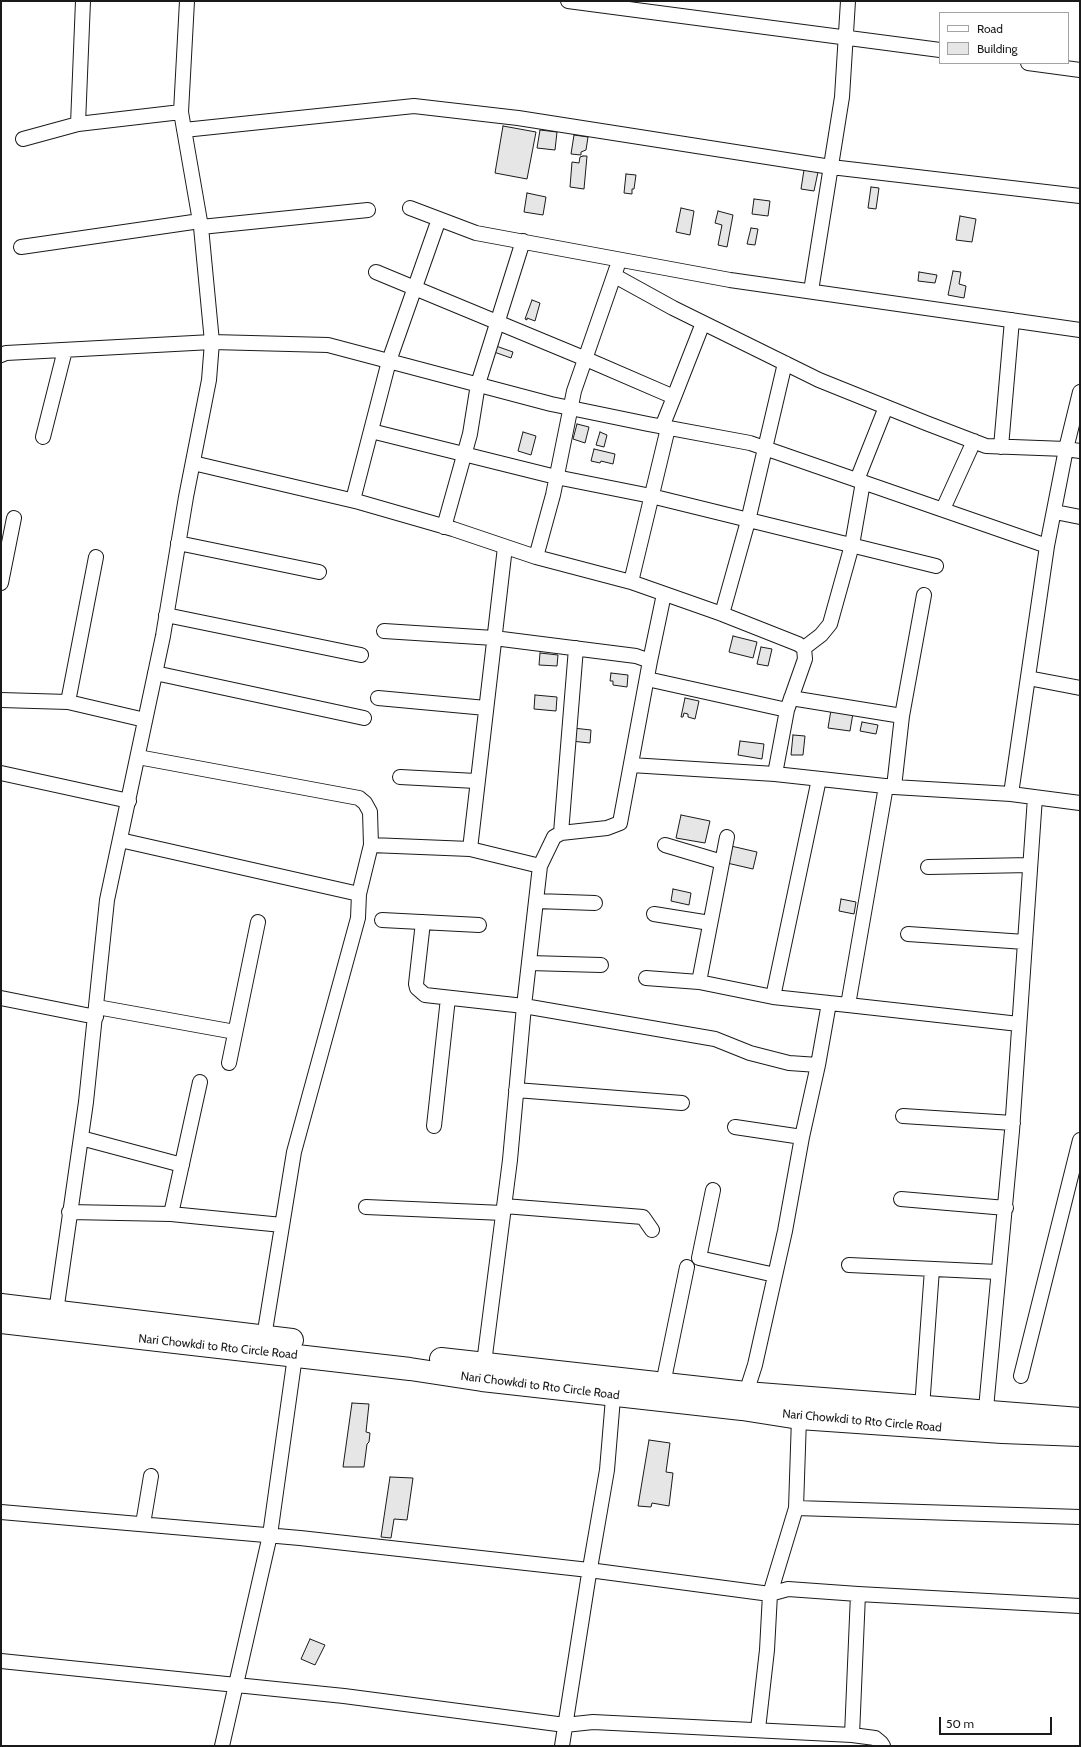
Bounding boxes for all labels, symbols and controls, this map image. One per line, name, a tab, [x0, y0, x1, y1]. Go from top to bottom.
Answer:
legend	[939, 12, 1069, 64]
text: Road	[977, 21, 1003, 36]
text: Building	[977, 41, 1018, 56]
street label: Nari Chowkdi to Rto Circle Road	[138, 1331, 298, 1363]
street label: Nari Chowkdi to Rto Circle Road	[460, 1369, 620, 1403]
street label: Nari Chowkdi to Rto Circle Road	[782, 1407, 942, 1435]
scale bar	[941, 1709, 1054, 1735]
text: 50 m	[946, 1716, 974, 1731]

